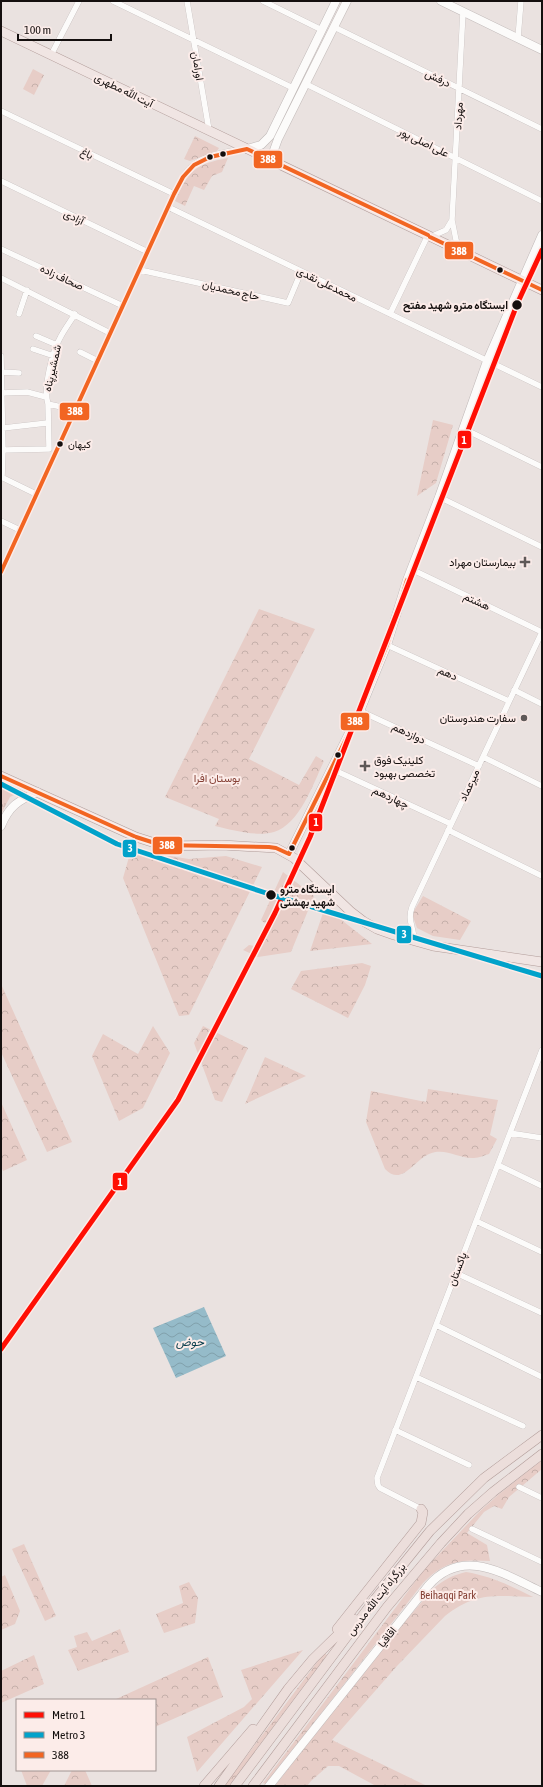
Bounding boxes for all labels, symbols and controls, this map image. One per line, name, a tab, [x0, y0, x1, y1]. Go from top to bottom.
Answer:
scale bar	[18, 16, 111, 42]
text: 100 m	[24, 23, 51, 37]
street label: اورامان	[189, 51, 206, 82]
street label: درفش	[423, 67, 453, 90]
street label: آیت الله مطهری	[92, 71, 157, 111]
street label: مهرداد	[451, 102, 466, 130]
street label: علی اصلی پور	[395, 124, 451, 161]
street label: باغ	[78, 145, 95, 163]
unlabelled marker	[218, 149, 228, 159]
line badge: 388	[253, 150, 283, 169]
unlabelled marker	[205, 152, 215, 162]
text: 388	[260, 153, 276, 165]
street label: آزادی	[61, 207, 87, 229]
line badge: 388	[444, 241, 474, 260]
text: 388	[451, 245, 467, 257]
street label: صحاف زاده	[38, 262, 86, 293]
street label: محمدعلی نقدی	[294, 264, 359, 305]
unlabelled marker	[495, 265, 505, 275]
street label: حاج محمدیان	[201, 278, 261, 304]
marker: ایستگاه مترو شهید مفتح	[510, 298, 524, 312]
place label: ایستگاه مترو شهید مفتح	[403, 299, 508, 313]
street label: شمشیرپناه	[41, 343, 65, 393]
line badge: 388	[59, 402, 90, 421]
text: 388	[67, 405, 83, 417]
line badge: 1	[457, 430, 472, 449]
text: 1	[461, 434, 467, 446]
marker: کیهان	[55, 439, 65, 449]
place label: کیهان	[68, 439, 92, 451]
place label: بیمارستان مهراد	[449, 556, 516, 569]
marker: بیمارستان مهراد	[519, 556, 531, 568]
street label: هشتم	[461, 590, 492, 614]
street label: دهم	[436, 663, 460, 684]
line badge: 388	[340, 712, 370, 731]
place label: سفارت هندوستان	[440, 712, 516, 725]
marker: سفارت هندوستان	[519, 713, 529, 723]
text: 388	[347, 715, 363, 727]
street label: دوازدهم	[390, 720, 428, 748]
unlabelled marker	[333, 750, 343, 760]
place label: کلینیک فوق تخصصی بهبود	[374, 754, 436, 780]
marker: کلینیک فوق تخصصی بهبود	[359, 760, 371, 772]
street label: میرعماد	[456, 767, 483, 803]
park label: بوستان افرا	[194, 772, 240, 785]
street label: چهاردهم	[370, 783, 411, 812]
line badge: 1	[308, 813, 323, 832]
text: 1	[313, 816, 319, 828]
line badge: 388	[152, 836, 183, 855]
line badge: 3	[122, 839, 137, 858]
text: 388	[159, 839, 175, 851]
text: 3	[127, 842, 133, 854]
unlabelled marker	[287, 843, 297, 853]
place label: ایستگاه مترو شهید بهشتی	[280, 883, 335, 909]
marker: ایستگاه مترو شهید بهشتی	[264, 888, 278, 902]
line badge: 3	[396, 925, 412, 944]
text: 3	[401, 928, 407, 940]
line badge: 1	[112, 1172, 128, 1191]
text: 1	[117, 1176, 123, 1188]
street label: پاکستان	[445, 1251, 471, 1288]
water label: حوض	[176, 1335, 205, 1350]
street label: بزرگراه آیت الله مدرس	[344, 1561, 409, 1638]
park label: Beihaqqi Park	[420, 1589, 476, 1601]
street label: اقاقیا	[375, 1624, 399, 1650]
legend	[16, 1699, 156, 1771]
text: Metro 1	[52, 1708, 86, 1722]
text: Metro 3	[52, 1728, 85, 1742]
text: 388	[52, 1748, 69, 1762]

